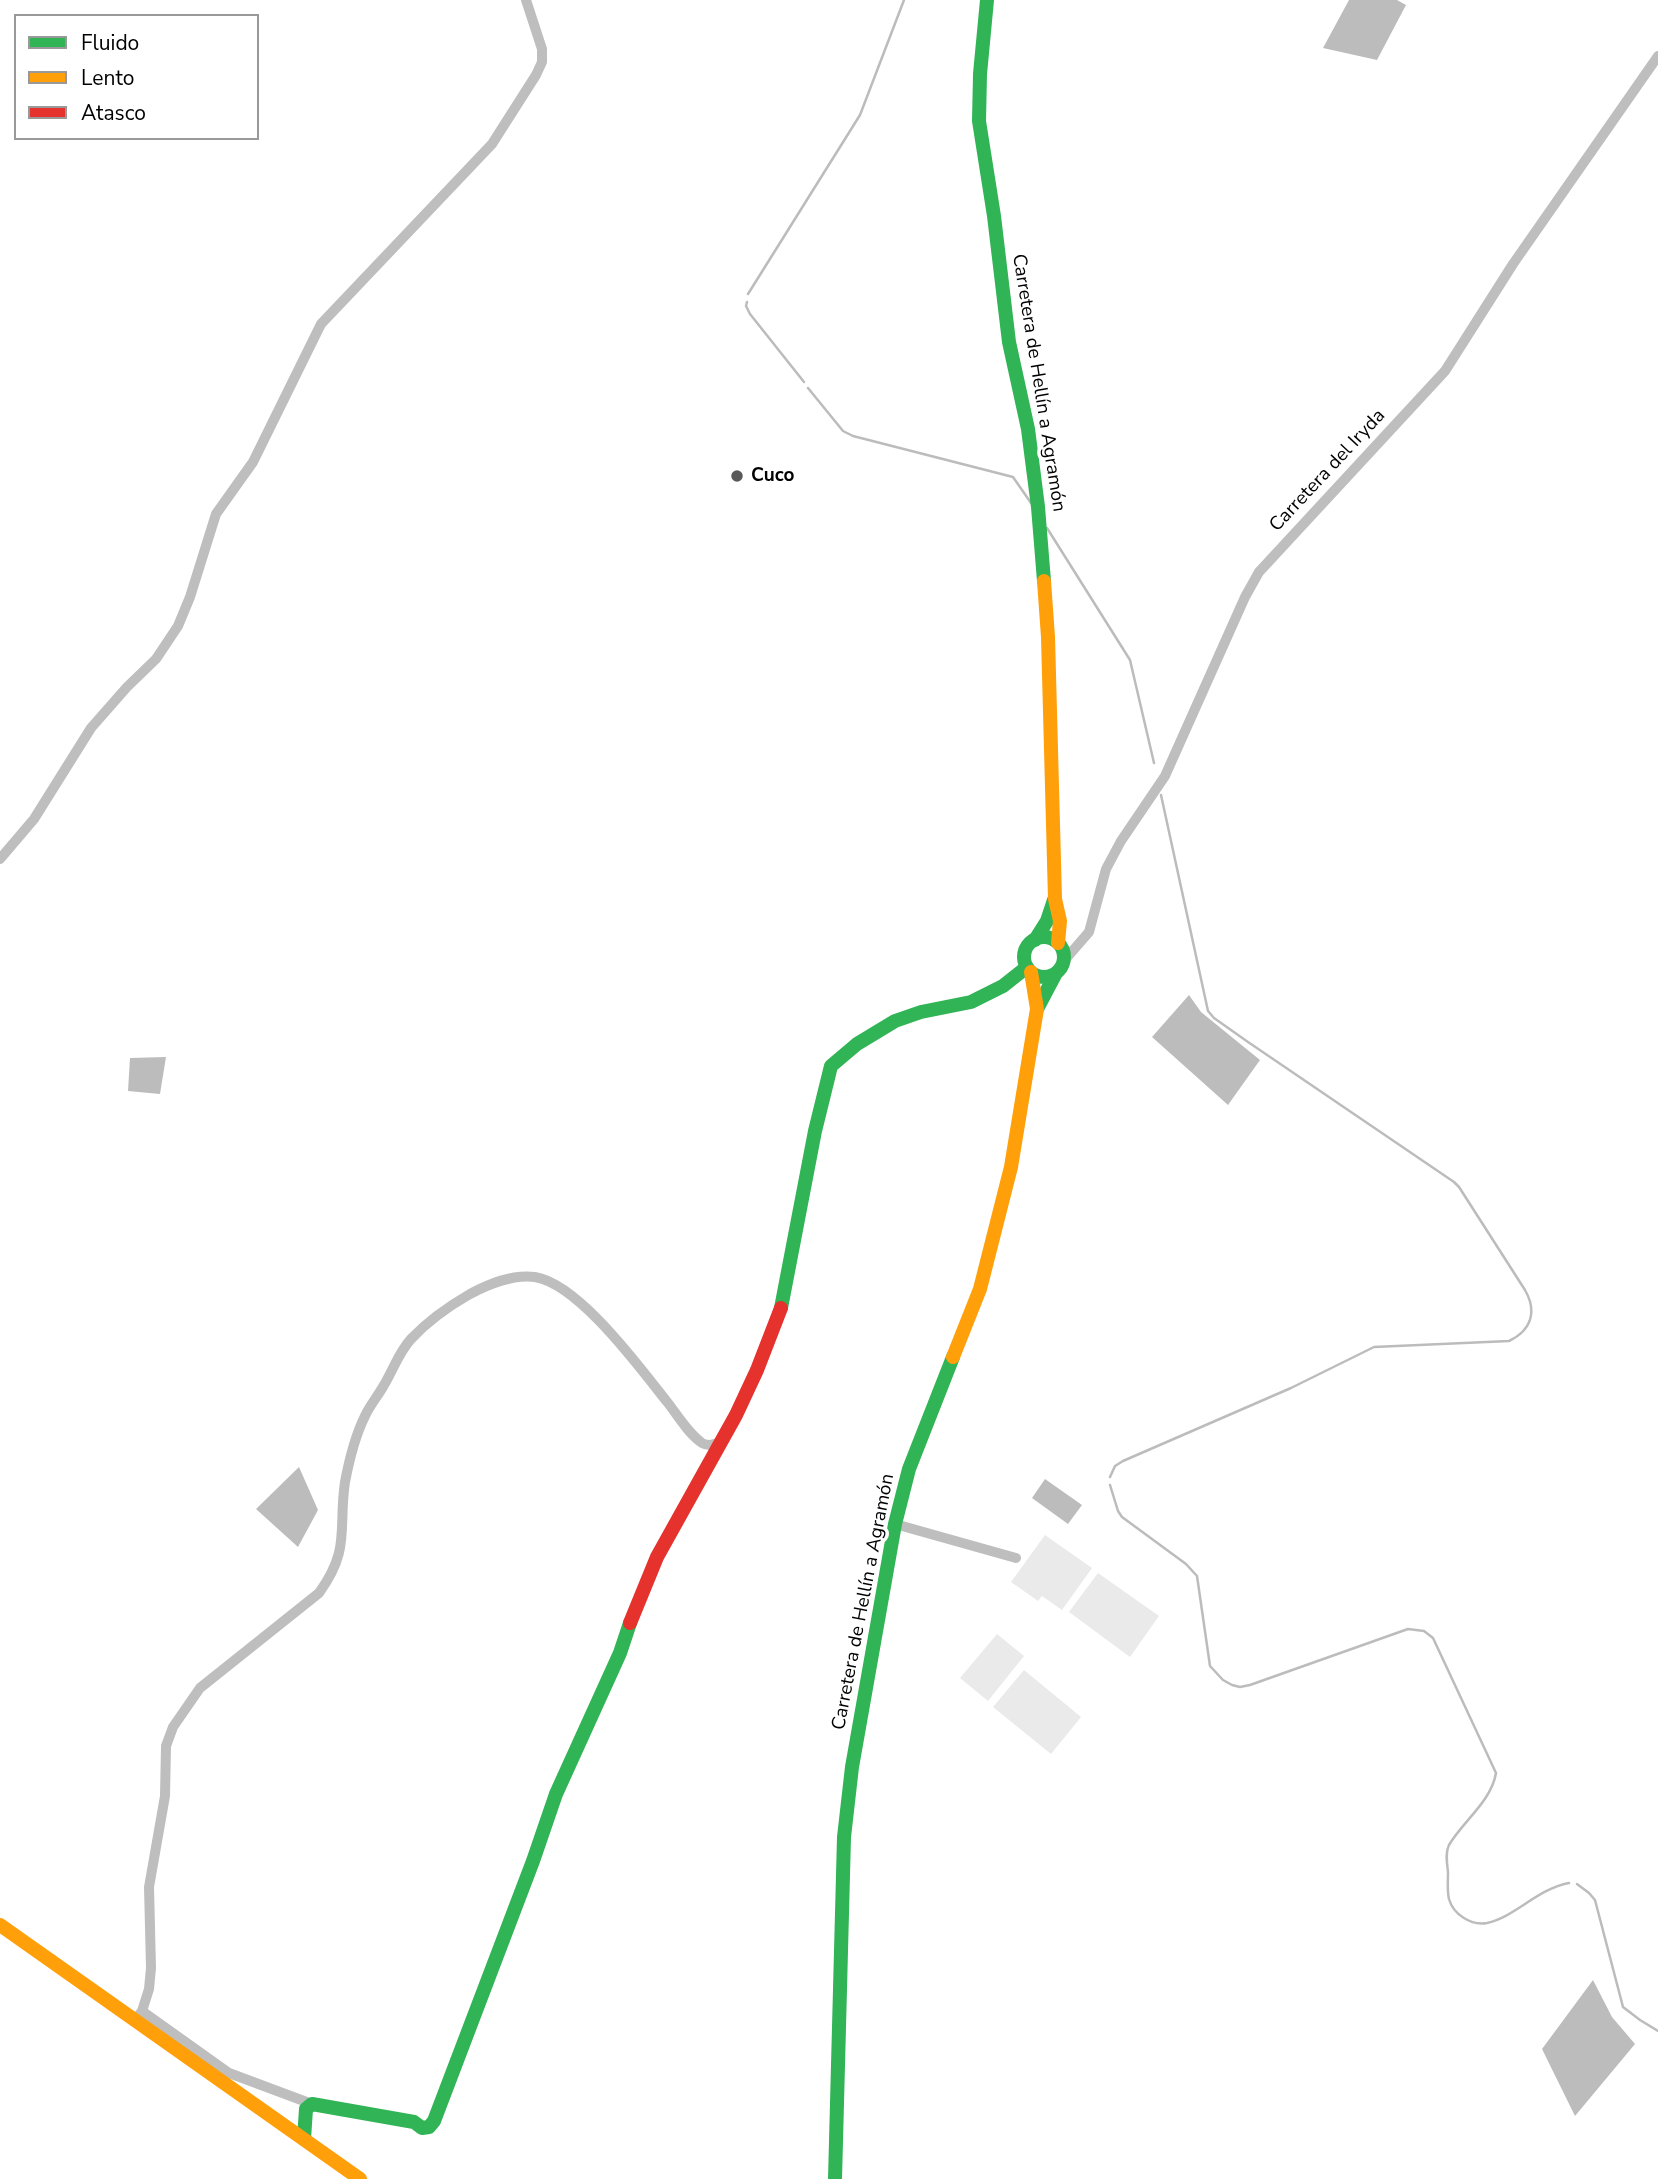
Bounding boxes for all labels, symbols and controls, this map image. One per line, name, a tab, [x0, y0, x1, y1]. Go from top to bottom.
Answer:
legend	[14, 14, 259, 140]
text: Fluido	[81, 29, 139, 57]
text: Lento	[81, 64, 134, 92]
text: Atasco	[81, 99, 146, 127]
street label: Carretera de Hellín a Agramón	[1006, 252, 1070, 514]
street label: Carretera del Iryda	[1265, 405, 1391, 537]
place label: Cuco	[751, 465, 794, 487]
marker: Cuco	[729, 468, 745, 484]
street label: Carretera de Hellín a Agramón	[828, 1472, 900, 1732]

